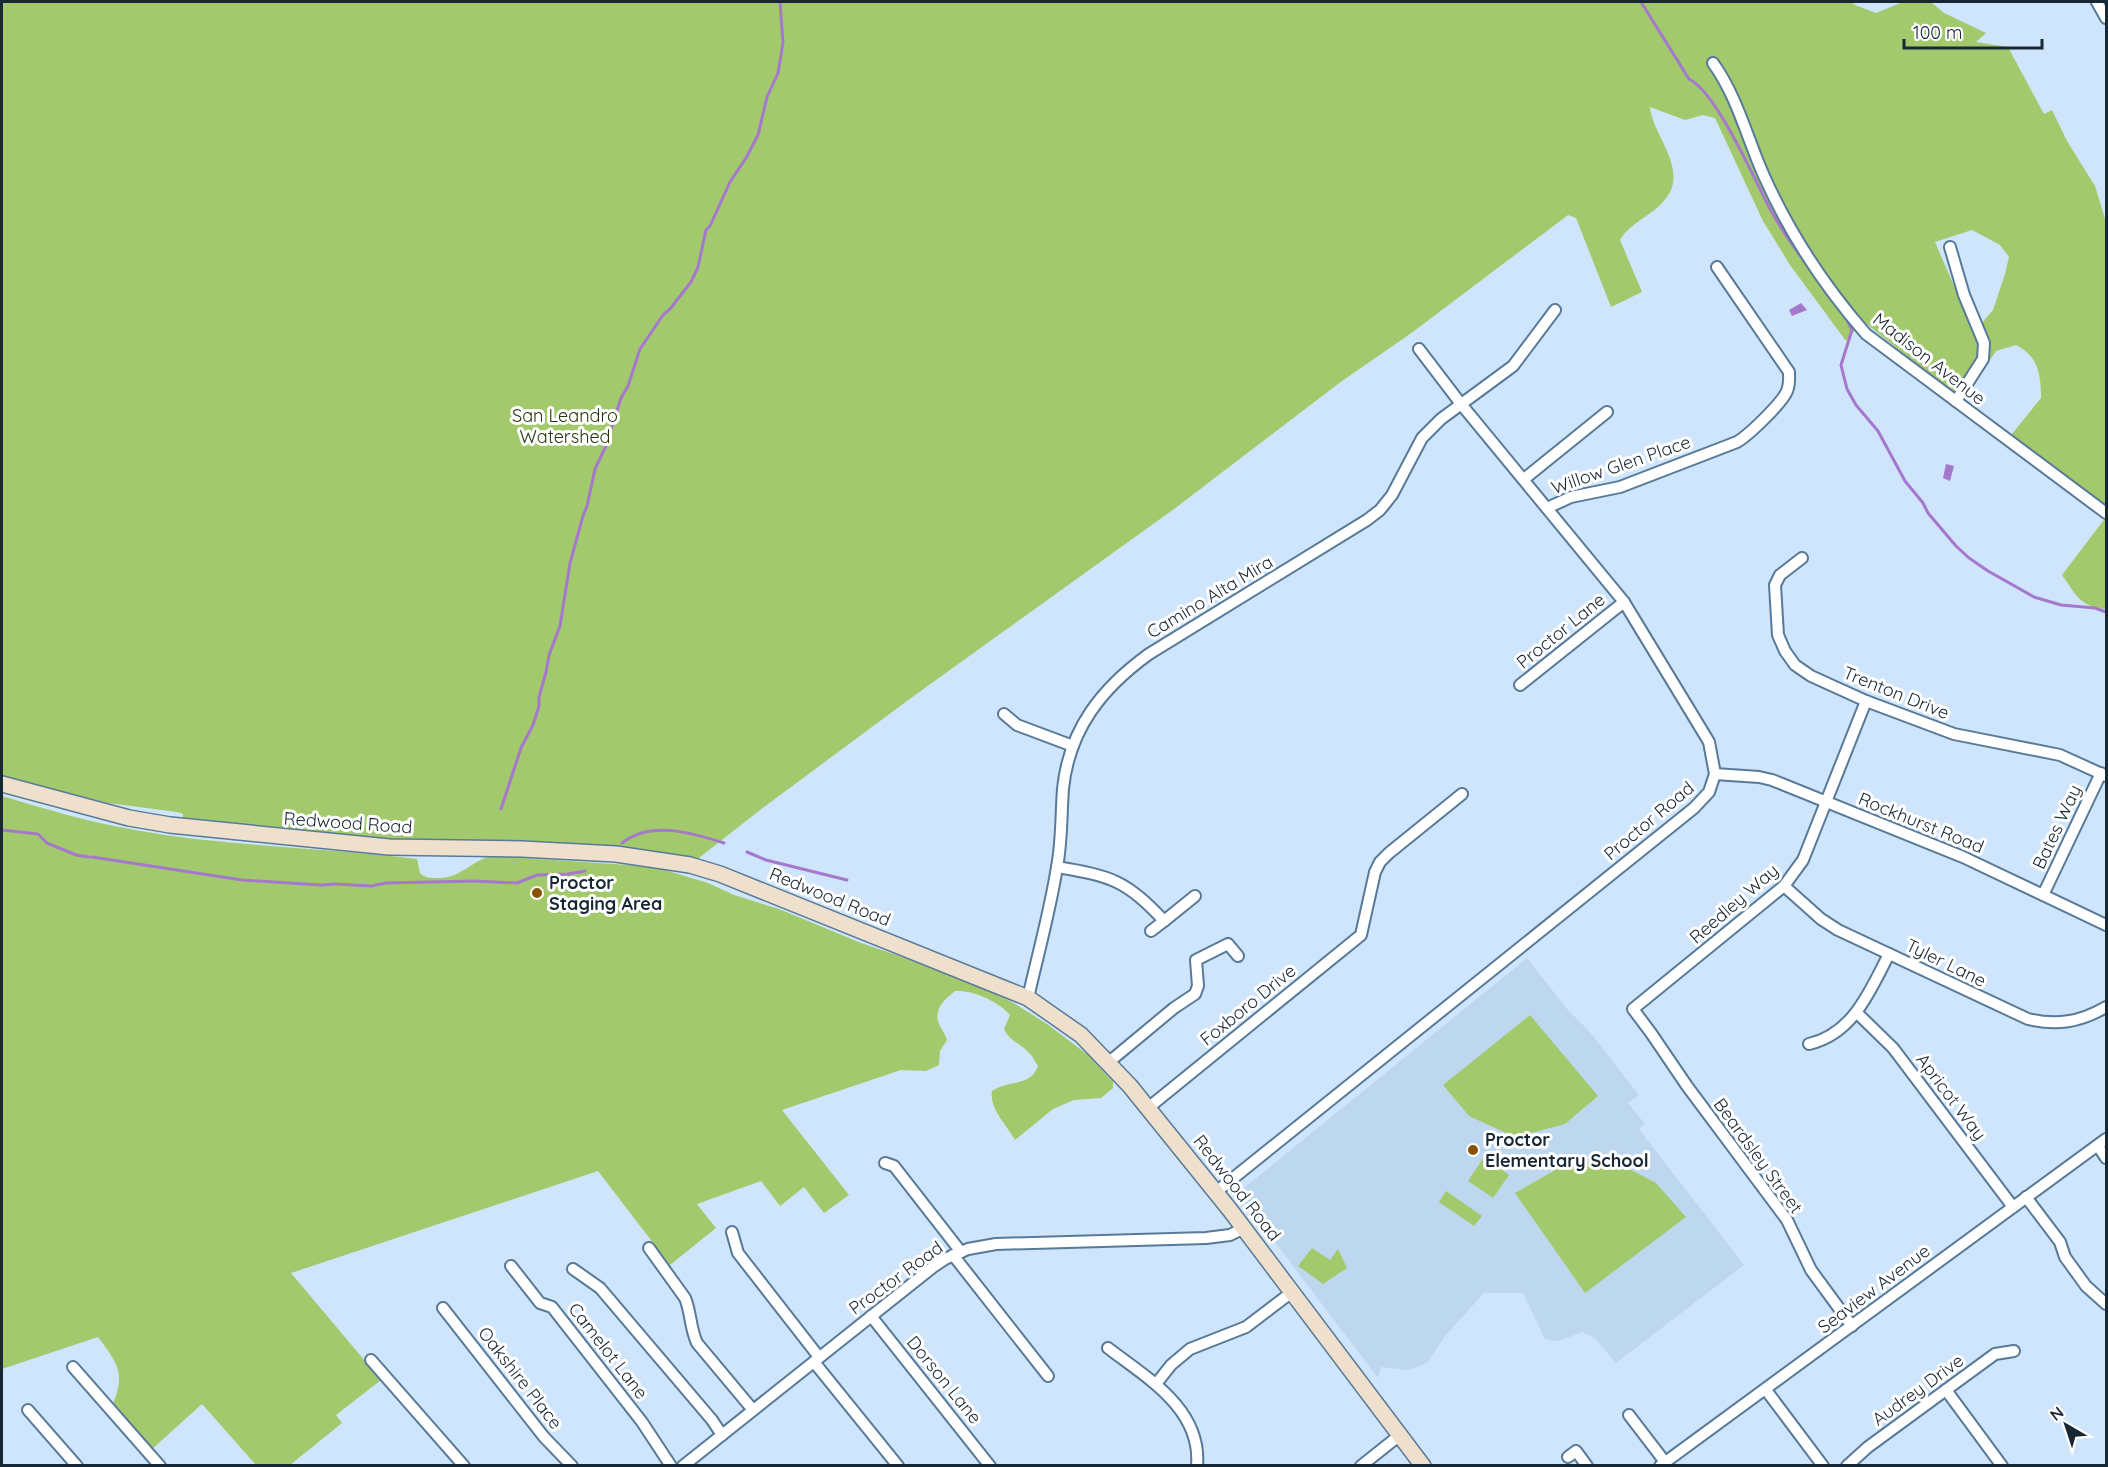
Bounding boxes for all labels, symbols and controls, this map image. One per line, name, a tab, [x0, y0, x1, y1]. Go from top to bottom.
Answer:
scale bar	[1904, 12, 2042, 50]
text: 100 m	[1913, 21, 1962, 44]
street label: Madison Avenue	[1868, 307, 1990, 410]
park label: San Leandro Watershed	[512, 404, 618, 448]
street label: Willow Glen Place	[1548, 430, 1694, 499]
street label: Camino Alta Mira	[1142, 550, 1277, 643]
street label: Proctor Lane	[1512, 588, 1610, 673]
street label: Trenton Drive	[1840, 661, 1953, 724]
street label: Proctor Road	[1599, 776, 1699, 865]
street label: Bates Way	[2027, 781, 2086, 873]
street label: Rockhurst Road	[1855, 787, 1987, 858]
street label: Redwood Road	[283, 807, 413, 838]
street label: Reedley Way	[1684, 859, 1783, 949]
street label: Redwood Road	[766, 862, 894, 931]
place label: Proctor Staging Area	[549, 871, 662, 915]
marker: Proctor Staging Area	[530, 886, 544, 900]
street label: Tyler Lane	[1902, 933, 1990, 992]
street label: Foxboro Drive	[1195, 959, 1300, 1050]
street label: Apricot Way	[1911, 1049, 1992, 1145]
street label: Beardsley Street	[1709, 1093, 1808, 1218]
place label: Proctor Elementary School	[1485, 1128, 1649, 1172]
street label: Redwood Road	[1189, 1130, 1286, 1246]
marker: Proctor Elementary School	[1466, 1143, 1480, 1157]
street label: Proctor Road	[844, 1236, 947, 1319]
street label: Seaview Avenue	[1813, 1239, 1934, 1338]
street label: Camelot Lane	[564, 1298, 653, 1404]
street label: Oakshire Place	[473, 1322, 568, 1433]
street label: Dorson Lane	[902, 1331, 987, 1428]
street label: Audrey Drive	[1867, 1349, 1968, 1431]
north arrow	[2036, 1395, 2096, 1455]
text: N	[2046, 1402, 2067, 1425]

